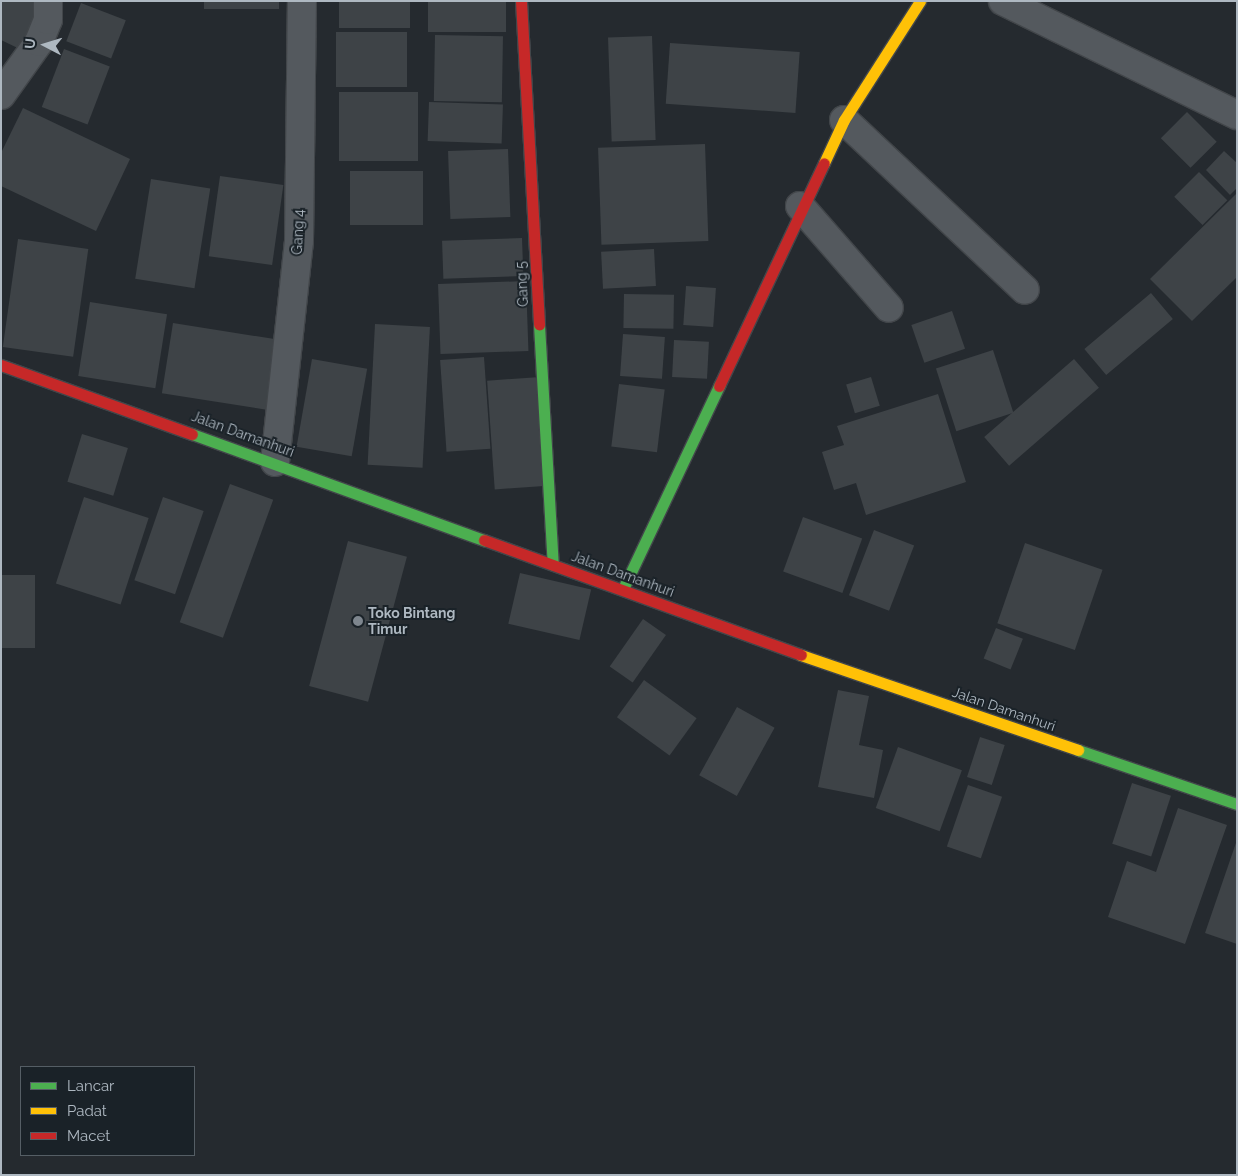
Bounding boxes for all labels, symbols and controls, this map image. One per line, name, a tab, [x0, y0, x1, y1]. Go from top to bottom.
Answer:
north arrow	[20, 20, 70, 70]
text: U	[22, 38, 38, 50]
street label: Gang 4	[288, 209, 308, 255]
street label: Gang 5	[512, 261, 532, 307]
street label: Jalan Damanhuri	[189, 408, 297, 460]
street label: Jalan Damanhuri	[569, 548, 677, 600]
place label: Toko Bintang Timur	[368, 605, 455, 638]
marker: Toko Bintang Timur	[352, 615, 364, 627]
street label: Jalan Damanhuri	[950, 683, 1058, 735]
legend	[20, 1066, 195, 1156]
text: Lancar	[67, 1077, 114, 1095]
text: Padat	[67, 1102, 107, 1120]
text: Macet	[67, 1127, 110, 1145]

